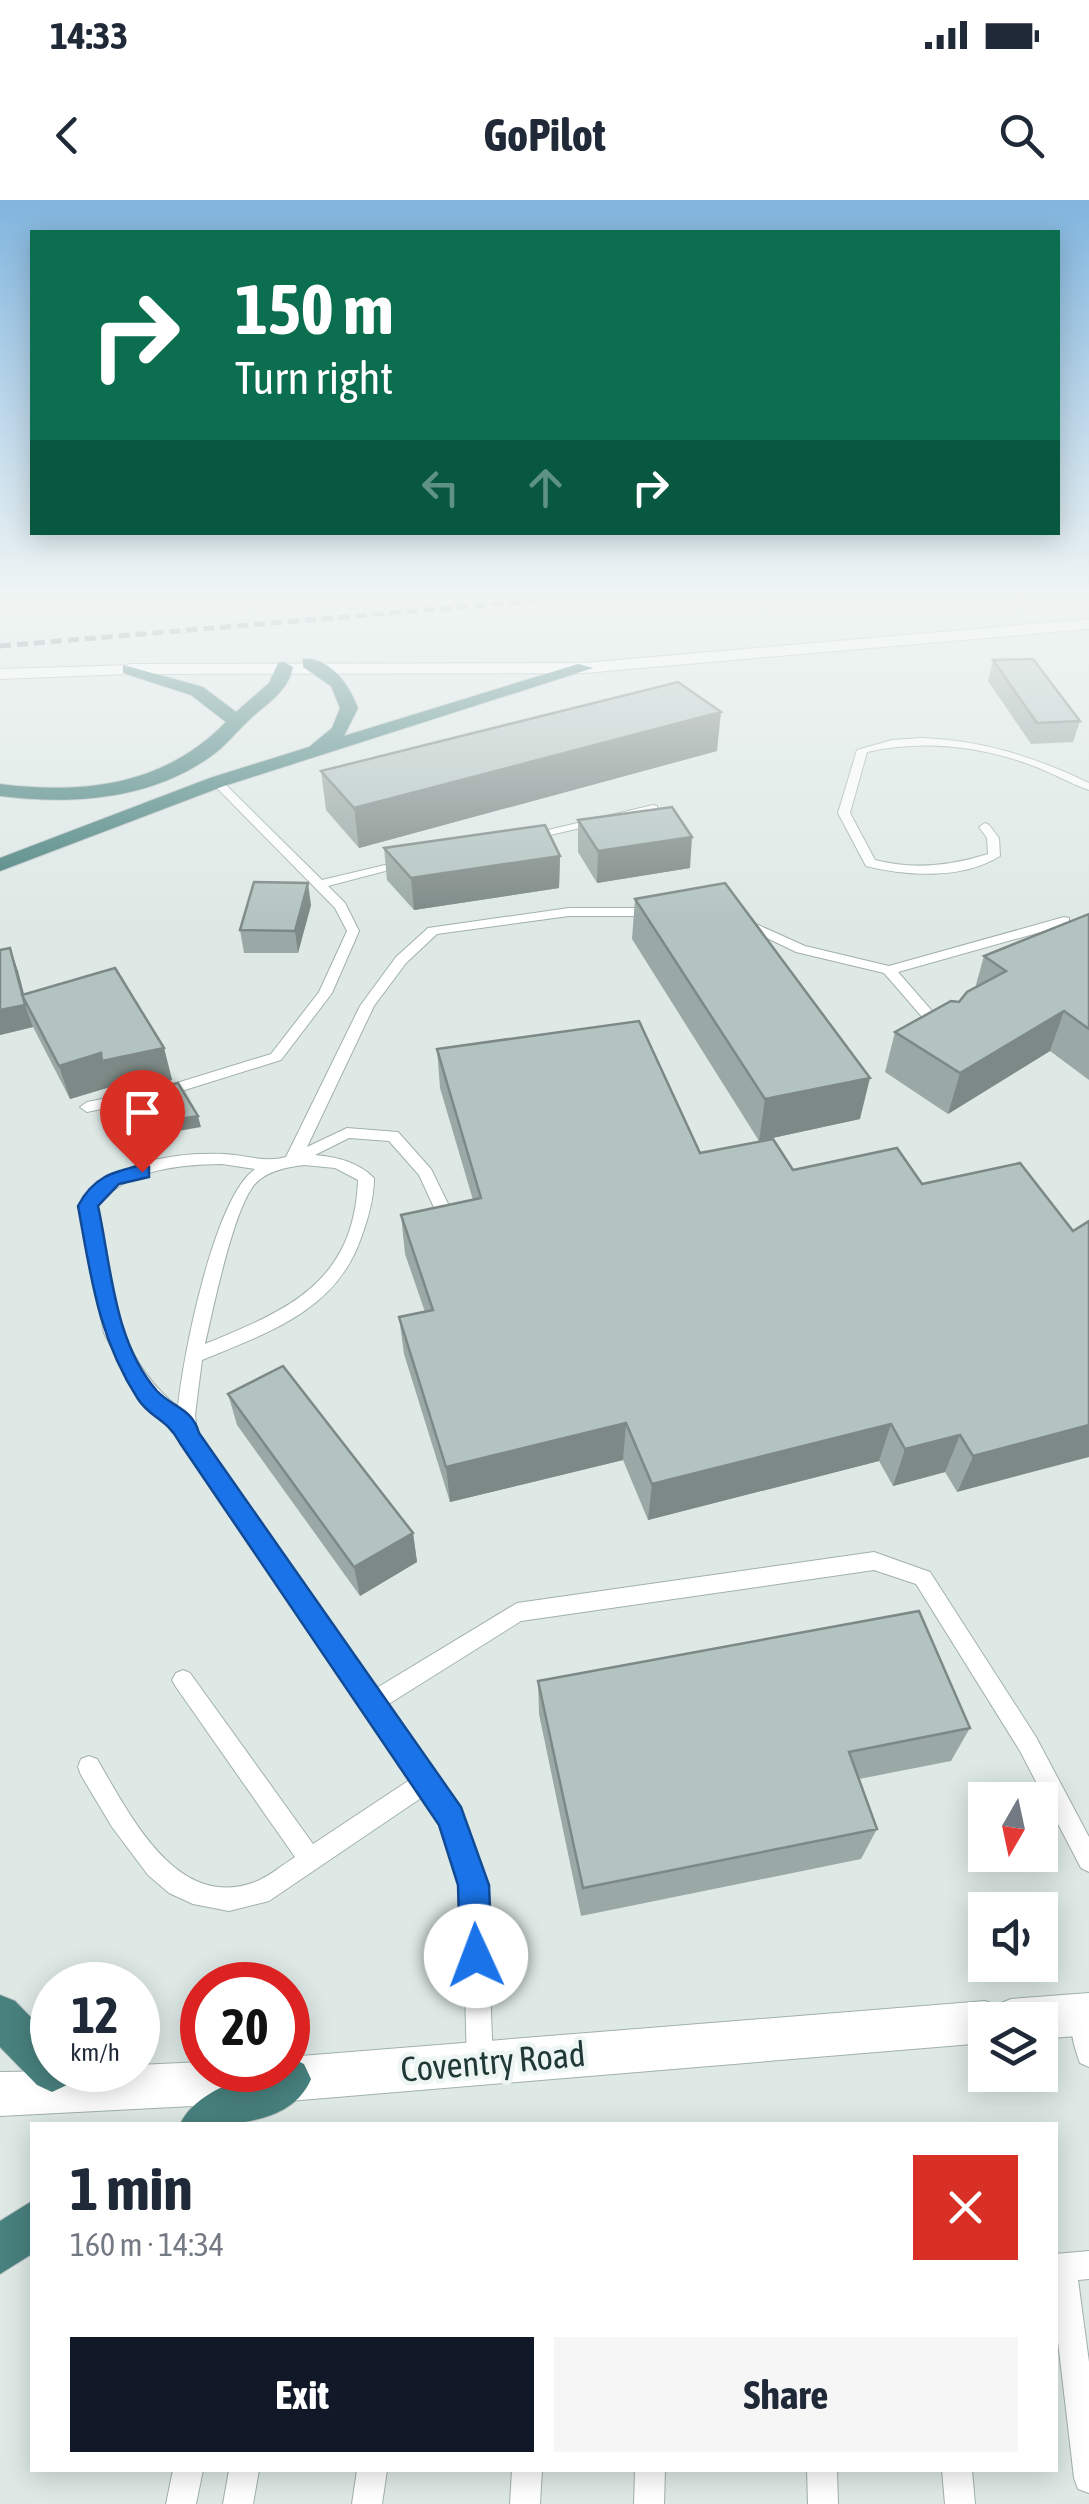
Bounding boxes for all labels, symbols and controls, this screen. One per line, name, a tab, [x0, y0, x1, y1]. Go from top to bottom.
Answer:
text: 14:33	[50, 14, 128, 57]
icon: back	[40, 108, 95, 163]
icon: search	[994, 108, 1049, 163]
text: GoPilot	[483, 109, 606, 161]
text: 150 m	[235, 269, 394, 349]
icon: right	[70, 270, 200, 400]
text: Turn right	[235, 352, 393, 404]
icon: left	[413, 460, 468, 515]
icon: ahead	[518, 460, 573, 515]
icon: right	[623, 460, 678, 515]
pin	[100, 1070, 185, 1173]
icon: arrive	[115, 1085, 170, 1140]
north arrow	[968, 1782, 1058, 1872]
map controls	[968, 1782, 1058, 2092]
button: sound	[968, 1892, 1058, 1982]
position arrow	[424, 1904, 528, 2008]
speed limit sign: 20	[180, 1962, 310, 2092]
text: 12	[71, 1986, 118, 2044]
button: layers	[968, 2002, 1058, 2092]
street label: Coventry Road	[399, 2033, 587, 2089]
text: km/h	[70, 2038, 120, 2066]
text: 1 min	[70, 2154, 193, 2223]
button: close	[913, 2155, 1018, 2260]
text: 160 m · 14:34	[70, 2226, 224, 2263]
button: Exit	[70, 2337, 534, 2452]
button: Share	[554, 2337, 1018, 2452]

